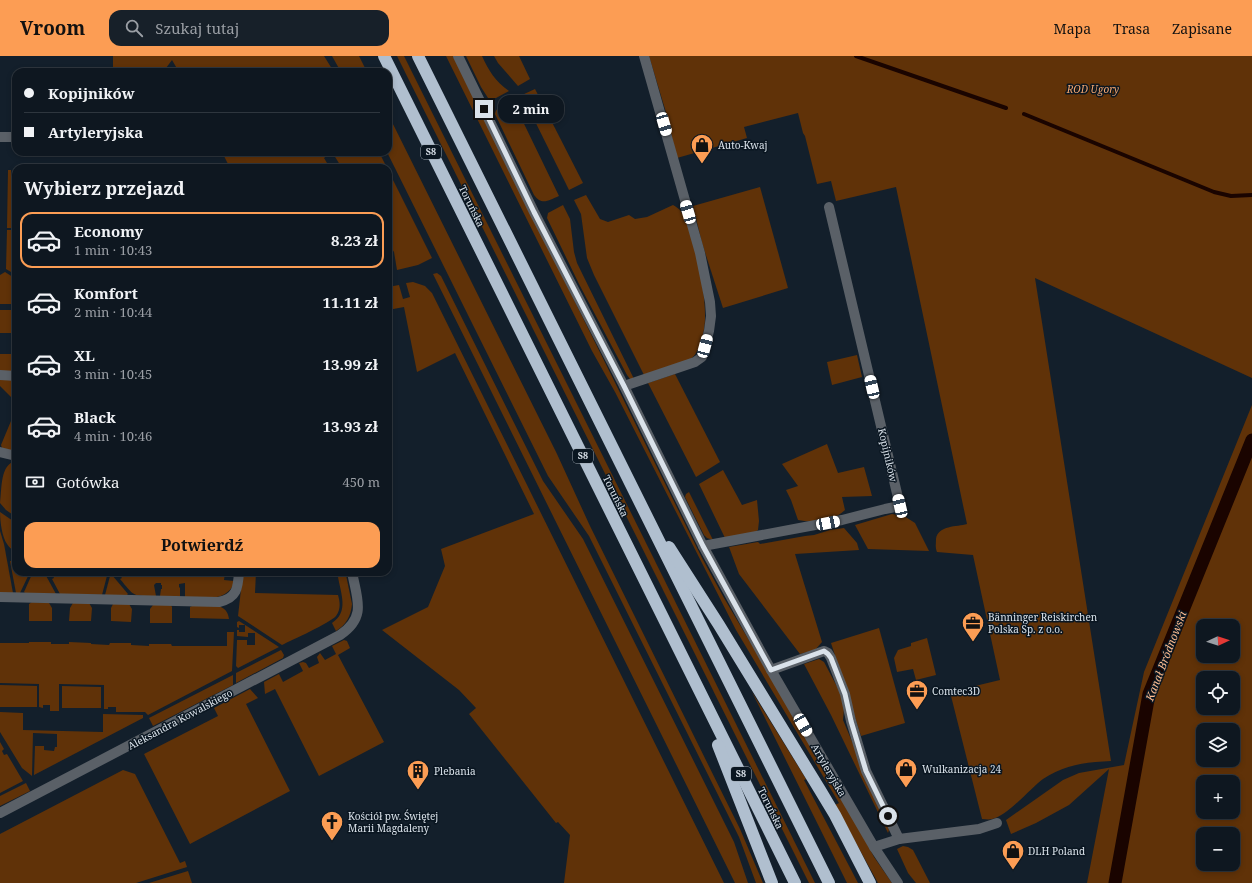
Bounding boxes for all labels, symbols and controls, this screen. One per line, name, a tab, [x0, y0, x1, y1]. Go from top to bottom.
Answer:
search box	[109, 10, 389, 46]
text: Vroom	[20, 15, 85, 41]
icon: search	[123, 17, 145, 39]
text: Szukaj tutaj	[155, 18, 239, 38]
text: Mapa	[1054, 19, 1091, 38]
text: Trasa	[1113, 19, 1150, 38]
text: Zapisane	[1172, 19, 1232, 38]
park label: ROD Ugory	[1066, 82, 1119, 96]
text: Kopijników	[48, 83, 135, 103]
callout: 2 min	[498, 95, 564, 123]
route end	[475, 100, 493, 118]
text: 2 min	[513, 100, 549, 118]
car	[655, 111, 673, 137]
text: Artyleryjska	[48, 122, 143, 142]
shop icon: Auto-Kwaj	[689, 132, 715, 165]
place label: Auto-Kwaj	[718, 138, 768, 152]
road number: S8	[421, 145, 441, 159]
text: Wybierz przejazd	[24, 176, 185, 200]
street label: Toruńska	[456, 183, 488, 230]
car	[679, 199, 697, 225]
text: Economy	[74, 221, 143, 241]
icon: car	[26, 222, 62, 258]
text: 8.23 zł	[331, 230, 378, 250]
text: 1 min · 10:43	[74, 241, 152, 259]
text: Komfort	[74, 283, 138, 303]
icon: car	[26, 284, 62, 320]
text: 11.11 zł	[323, 292, 378, 312]
text: 2 min · 10:44	[74, 303, 152, 321]
car	[696, 333, 714, 359]
text: XL	[74, 345, 95, 365]
icon: car	[26, 346, 62, 382]
text: 13.99 zł	[323, 354, 378, 374]
text: 3 min · 10:45	[74, 365, 152, 383]
car	[863, 374, 881, 400]
text: Black	[74, 407, 116, 427]
icon: car	[26, 408, 62, 444]
text: 13.93 zł	[323, 416, 378, 436]
text: 4 min · 10:46	[74, 427, 152, 445]
street label: Kopijników	[875, 427, 901, 484]
road number: S8	[573, 449, 593, 463]
icon: cash	[24, 471, 46, 493]
text: Gotówka	[56, 472, 119, 492]
text: 450 m	[343, 473, 380, 491]
street label: Toruńska	[600, 473, 632, 520]
car	[891, 493, 909, 519]
car	[815, 515, 841, 531]
button: Potwierdź	[24, 522, 380, 568]
water label: Kanał Bródnowski	[1141, 608, 1190, 704]
office icon: Bänninger Reiskirchen Polska Sp. z o.o.	[960, 610, 986, 643]
place label: Bänninger Reiskirchen Polska Sp. z o.o.	[988, 610, 1098, 636]
north arrow	[1196, 619, 1240, 663]
map controls	[1196, 619, 1240, 871]
button: locate	[1196, 671, 1240, 715]
office icon: Comtec3D	[904, 678, 930, 711]
place label: Comtec3D	[932, 684, 980, 698]
street label: Aleksandra Kowalskiego	[125, 685, 235, 753]
car	[792, 712, 814, 738]
button: layers	[1196, 723, 1240, 767]
street label: Artyleryjska	[808, 741, 850, 799]
shop icon: Wulkanizacja 24	[893, 756, 919, 789]
building icon: Plebania	[405, 758, 431, 791]
place label: Wulkanizacja 24	[922, 762, 1002, 776]
place label: Plebania	[434, 764, 476, 778]
road number: S8	[731, 767, 751, 781]
button: +	[1196, 775, 1240, 819]
street label: Toruńska	[755, 785, 787, 832]
route start	[879, 807, 897, 825]
church icon: Kościół pw. Świętej Marii Magdaleny	[319, 809, 345, 842]
place label: Kościół pw. Świętej Marii Magdaleny	[348, 809, 438, 835]
button: −	[1196, 827, 1240, 871]
shop icon: DLH Poland	[1000, 838, 1026, 871]
place label: DLH Poland	[1028, 844, 1085, 858]

